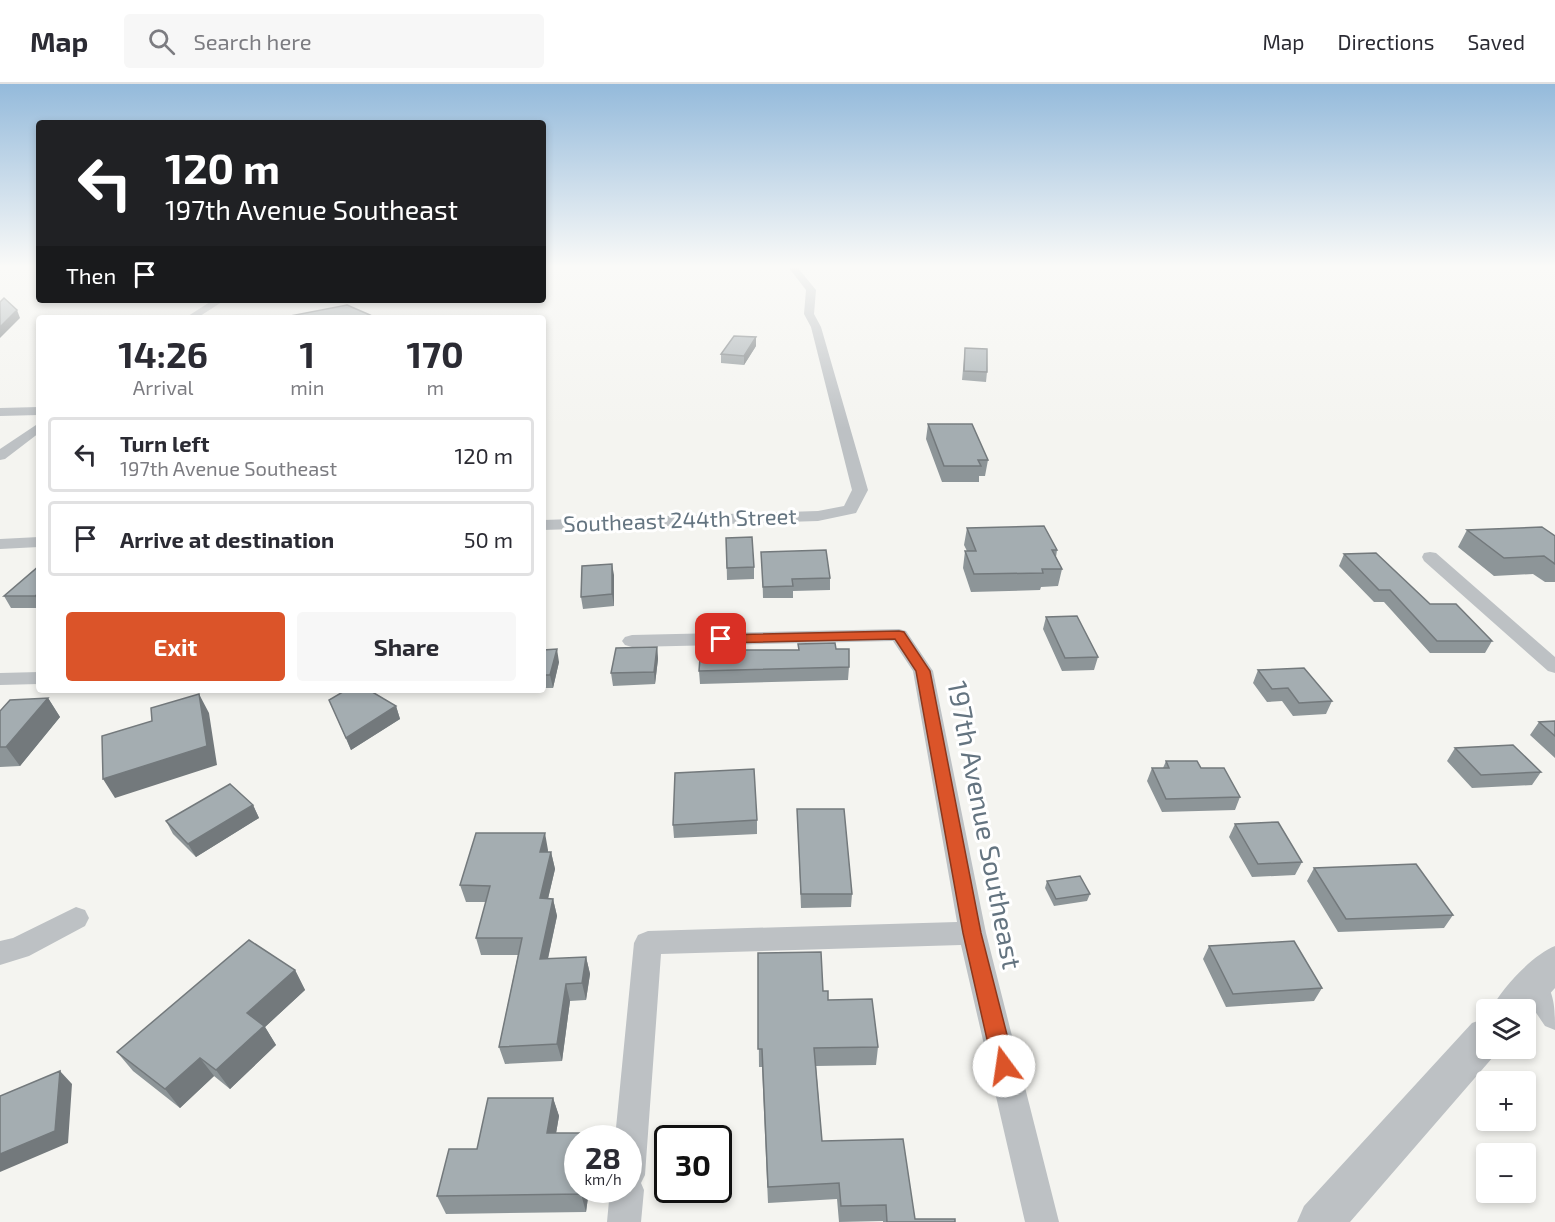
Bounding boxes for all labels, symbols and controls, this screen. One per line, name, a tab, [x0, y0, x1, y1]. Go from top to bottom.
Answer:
search box	[124, 14, 544, 68]
text: Map	[30, 24, 88, 58]
icon: search	[145, 25, 178, 58]
text: Search here	[193, 28, 312, 54]
text: Map	[1262, 29, 1305, 54]
text: Directions	[1338, 29, 1434, 54]
text: Saved	[1467, 29, 1525, 54]
text: 120 m	[165, 142, 280, 192]
icon: left	[66, 144, 144, 222]
text: 197th Avenue Southeast	[165, 193, 458, 225]
icon: arrive	[128, 258, 161, 291]
text: Then	[66, 262, 116, 288]
text: 14:26	[118, 332, 208, 375]
text: 1	[300, 332, 315, 375]
text: 170	[407, 332, 464, 375]
text: Arrival	[133, 375, 194, 399]
text: min	[290, 375, 324, 399]
text: m	[426, 375, 444, 399]
text: Turn left	[120, 430, 209, 456]
icon: left	[69, 438, 102, 471]
text: 120 m	[454, 442, 513, 468]
text: 197th Avenue Southeast	[120, 456, 337, 480]
street label: Southeast 244th Street	[563, 502, 797, 536]
icon: arrive	[69, 522, 102, 555]
text: Arrive at destination	[120, 526, 334, 552]
text: 50 m	[464, 526, 513, 552]
button: Exit	[66, 612, 285, 681]
button: Share	[297, 612, 516, 681]
pin	[695, 613, 746, 664]
icon: arrive	[704, 622, 737, 655]
street label: 197th Avenue Southeast	[942, 678, 1030, 971]
map controls	[1476, 999, 1536, 1203]
button: layers	[1476, 999, 1536, 1059]
position arrow	[972, 1034, 1036, 1098]
button: +	[1476, 1071, 1536, 1131]
speed limit sign: 30	[654, 1125, 732, 1203]
text: 28	[585, 1139, 621, 1175]
button: −	[1476, 1143, 1536, 1203]
text: km/h	[584, 1170, 622, 1188]

